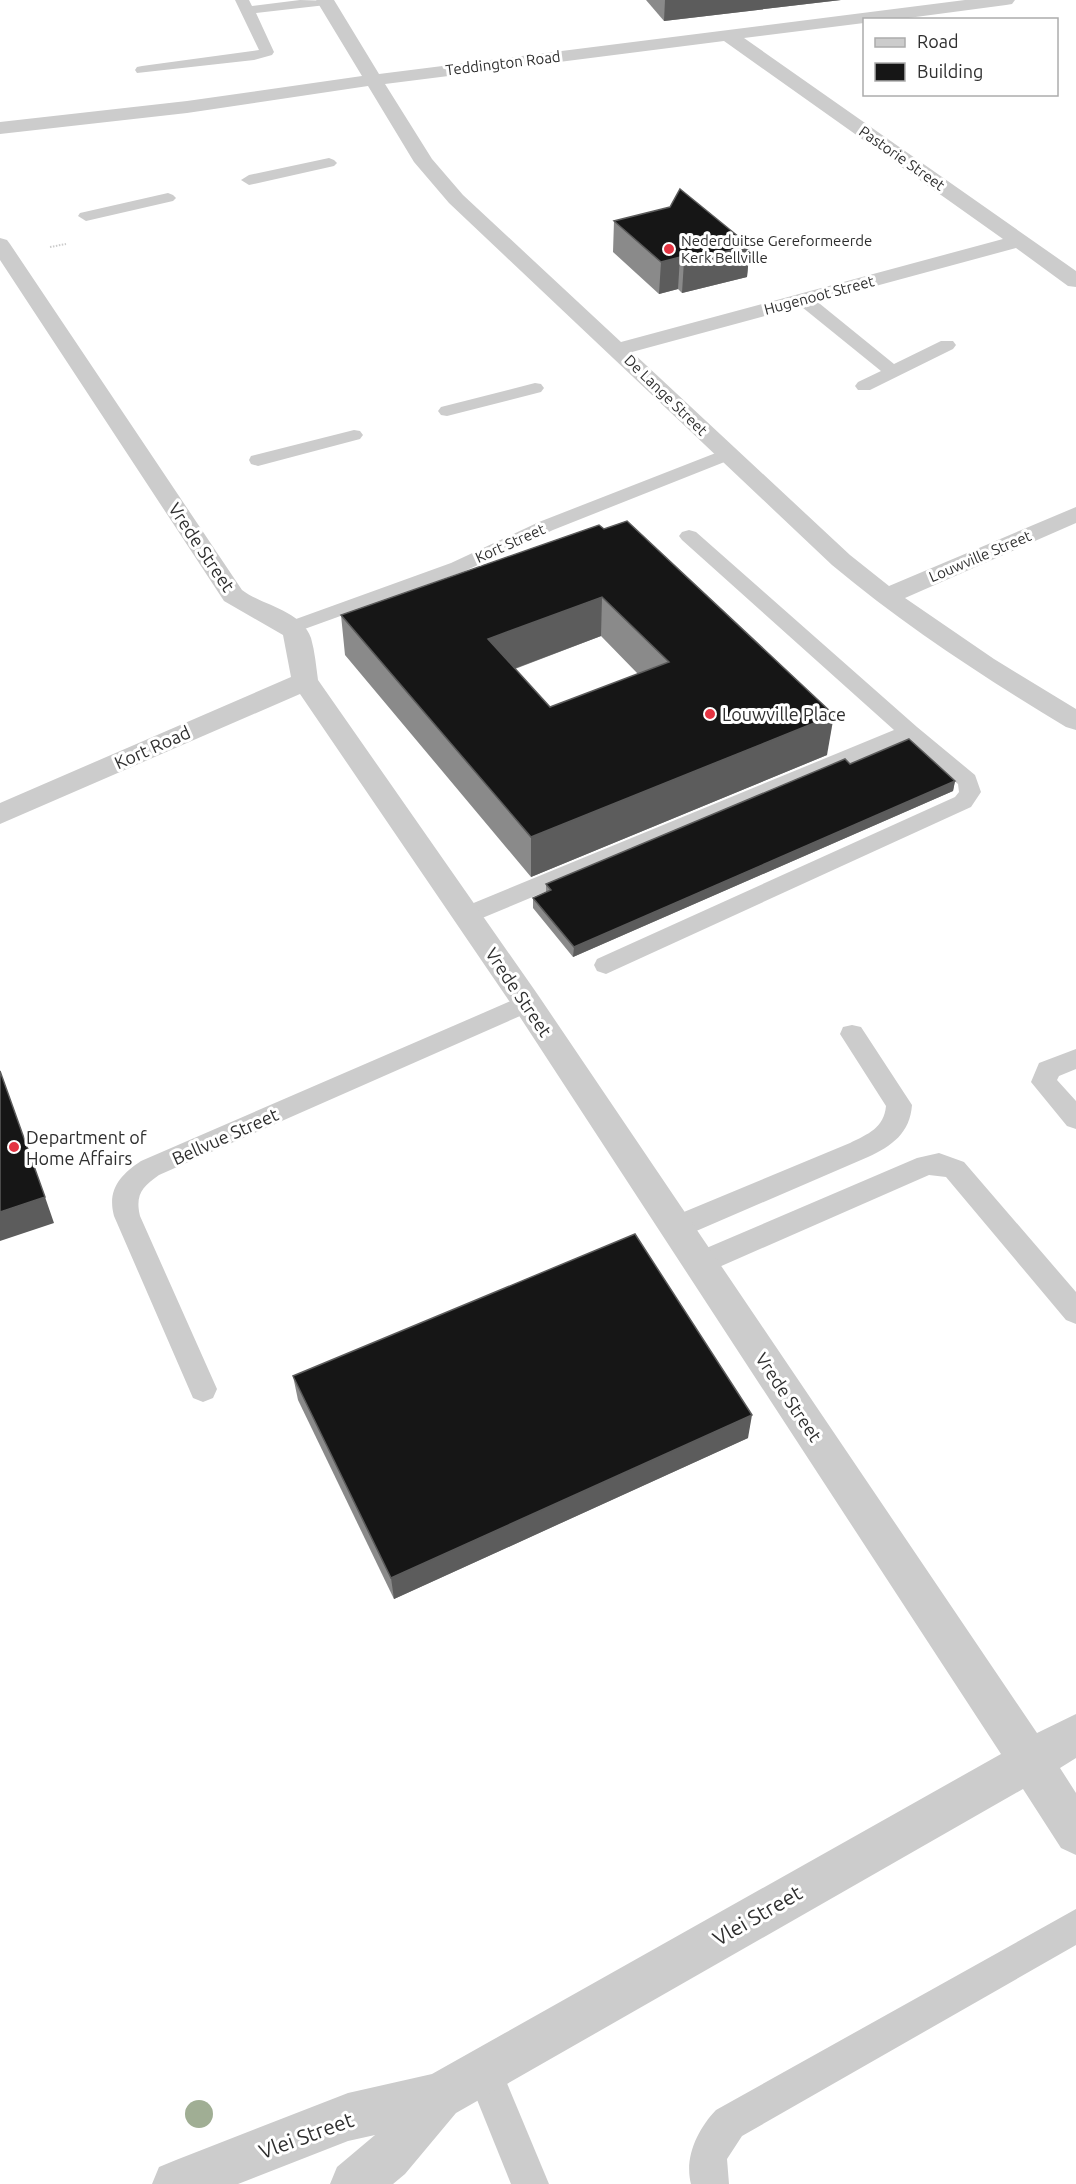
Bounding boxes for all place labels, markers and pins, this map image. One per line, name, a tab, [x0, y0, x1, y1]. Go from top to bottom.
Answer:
place label: Nederduitse Gereformeerde Kerk Bellville	[681, 232, 872, 266]
marker: Nederduitse Gereformeerde Kerk Bellville	[662, 242, 676, 256]
place label: Louwville Place	[722, 704, 846, 724]
marker: Louwville Place	[703, 707, 717, 721]
place label: Department of Home Affairs	[26, 1127, 147, 1168]
marker: Department of Home Affairs	[7, 1140, 21, 1154]

